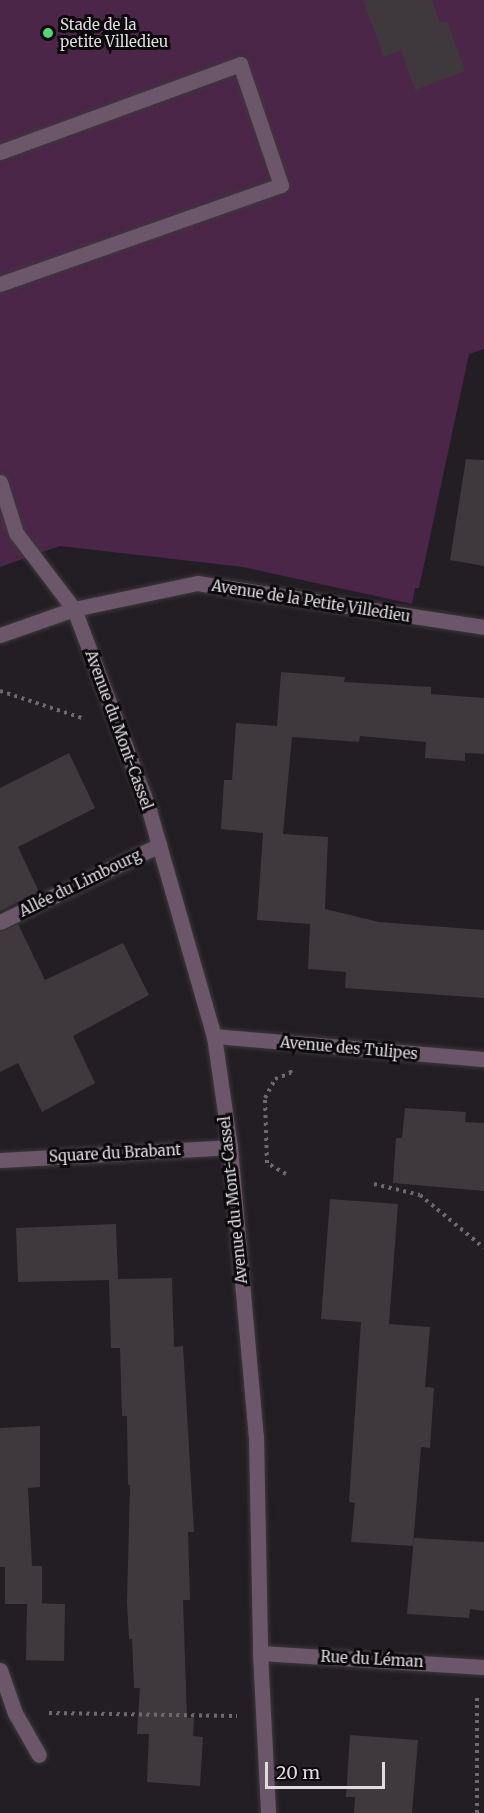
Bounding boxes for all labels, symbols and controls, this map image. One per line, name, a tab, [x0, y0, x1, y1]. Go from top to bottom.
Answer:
place label: Stade de la petite Villedieu	[60, 15, 168, 50]
marker: Stade de la petite Villedieu	[41, 26, 55, 40]
street label: Avenue de la Petite Villedieu	[210, 576, 412, 626]
street label: Avenue du Mont-Cassel	[82, 648, 156, 812]
street label: Allée du Limbourg	[16, 846, 144, 920]
street label: Avenue des Tulipes	[279, 1033, 419, 1063]
street label: Avenue du Mont-Cassel	[215, 1115, 251, 1285]
street label: Square du Brabant	[48, 1141, 182, 1165]
street label: Rue du Léman	[320, 1647, 424, 1671]
scale bar	[268, 1750, 388, 1788]
text: 20 m	[276, 1761, 320, 1784]

